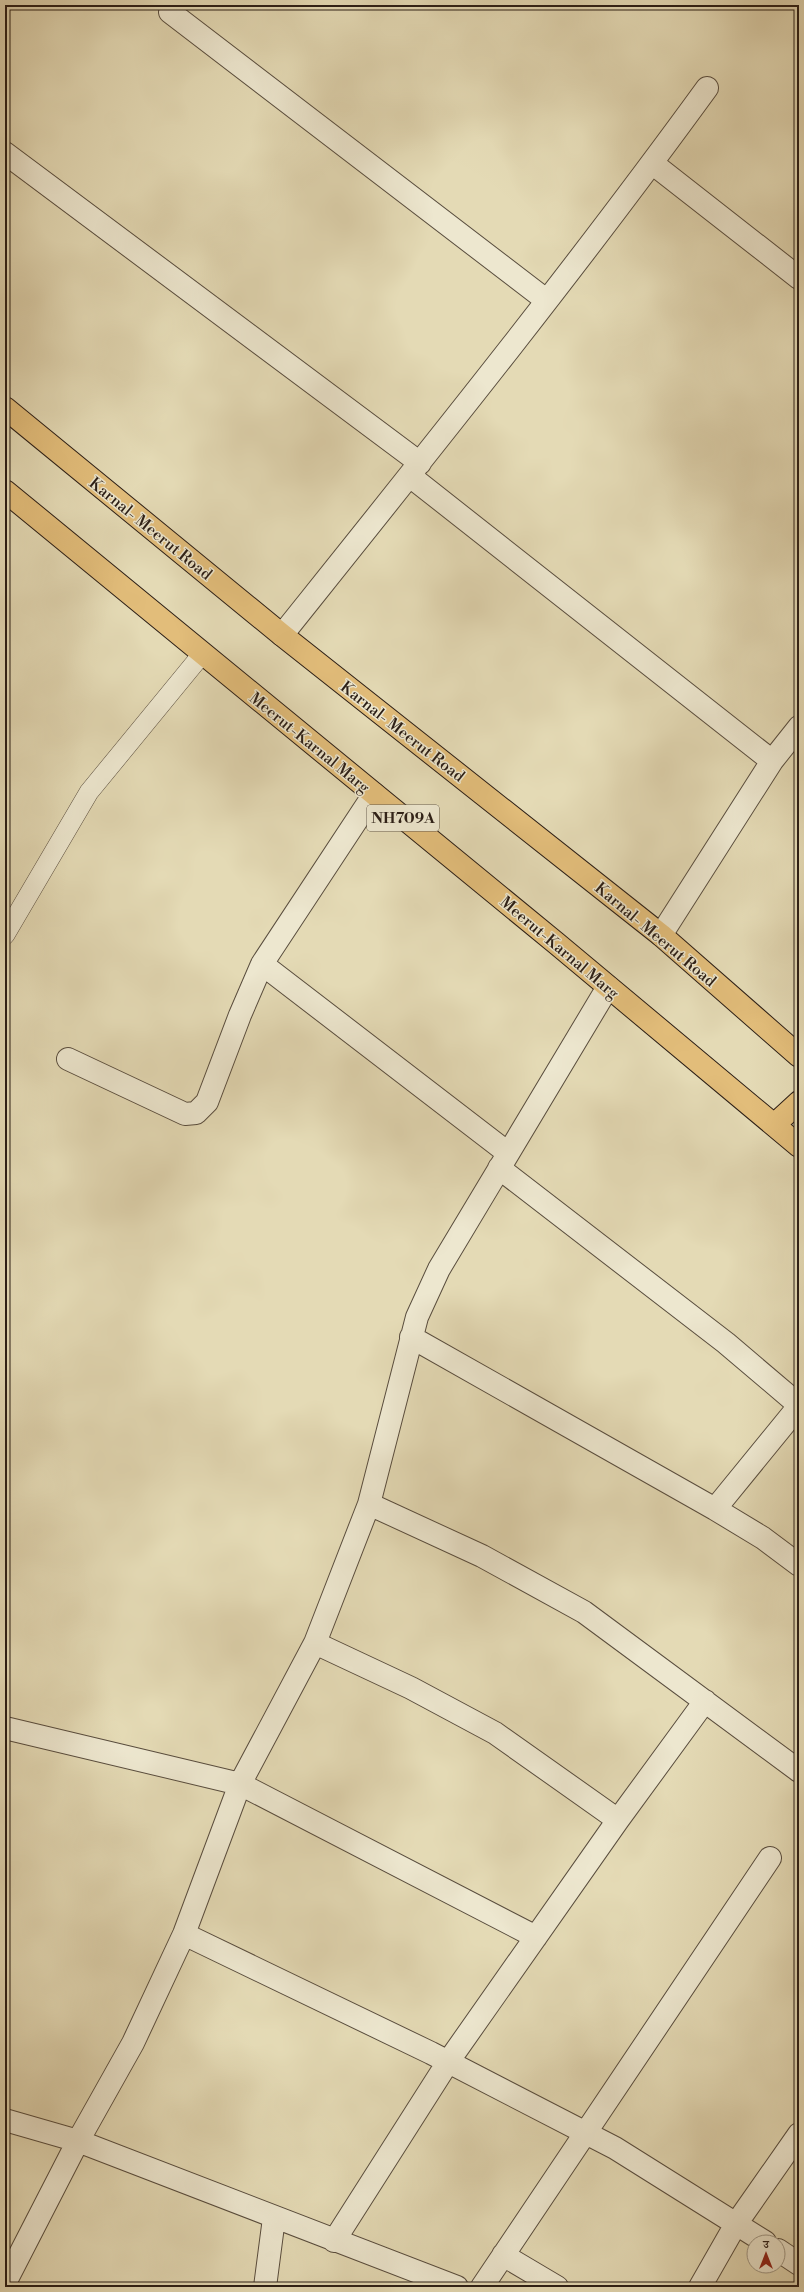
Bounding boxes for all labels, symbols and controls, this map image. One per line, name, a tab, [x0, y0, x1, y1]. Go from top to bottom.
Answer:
street label: Karnal- Meerut Road	[85, 473, 216, 585]
street label: Karnal- Meerut Road	[336, 677, 469, 787]
street label: Meerut-Karnal Marg	[245, 688, 374, 798]
road number: NH709A	[367, 805, 439, 831]
street label: Karnal- Meerut Road	[591, 878, 720, 991]
street label: Meerut-Karnal Marg	[496, 892, 624, 1004]
north arrow	[746, 2234, 786, 2274]
text: उ	[762, 2238, 770, 2252]

